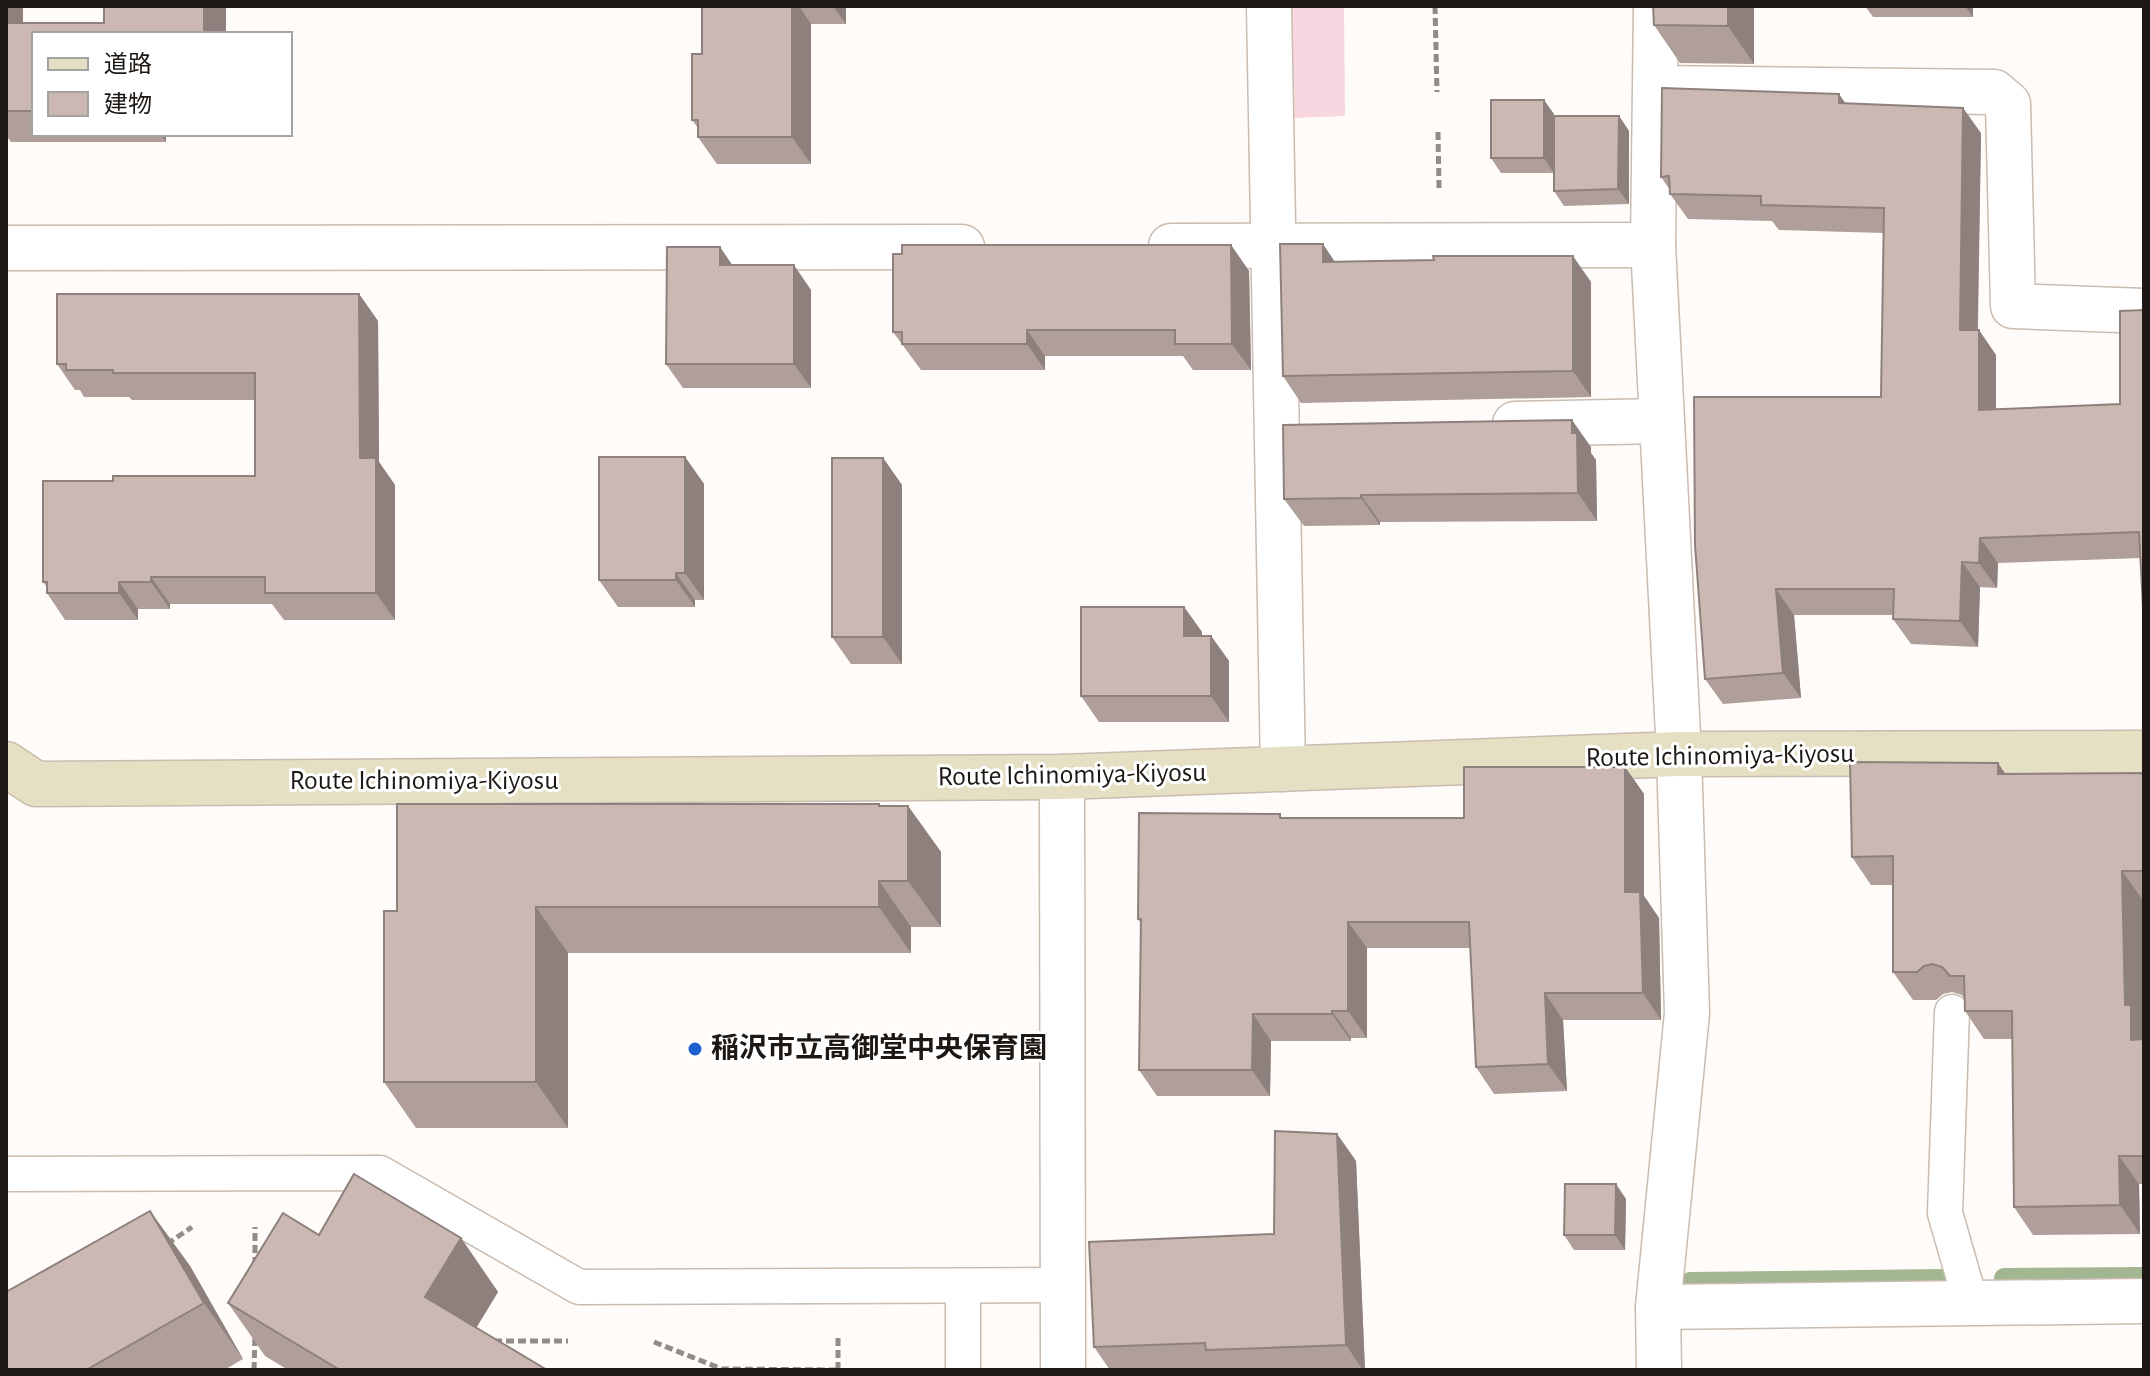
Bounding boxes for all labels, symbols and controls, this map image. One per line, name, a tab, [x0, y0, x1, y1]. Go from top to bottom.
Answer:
legend	[32, 32, 292, 136]
text: 道路	[104, 51, 152, 77]
text: 建物	[104, 92, 152, 117]
street label: Route Ichinomiya-Kiyosu	[1585, 740, 1855, 772]
street label: Route Ichinomiya-Kiyosu	[937, 759, 1207, 791]
street label: Route Ichinomiya-Kiyosu	[290, 767, 558, 795]
place label: 稲沢市立高御堂中央保育園	[711, 1032, 1047, 1063]
marker: 稲沢市立高御堂中央保育園	[686, 1040, 704, 1058]

